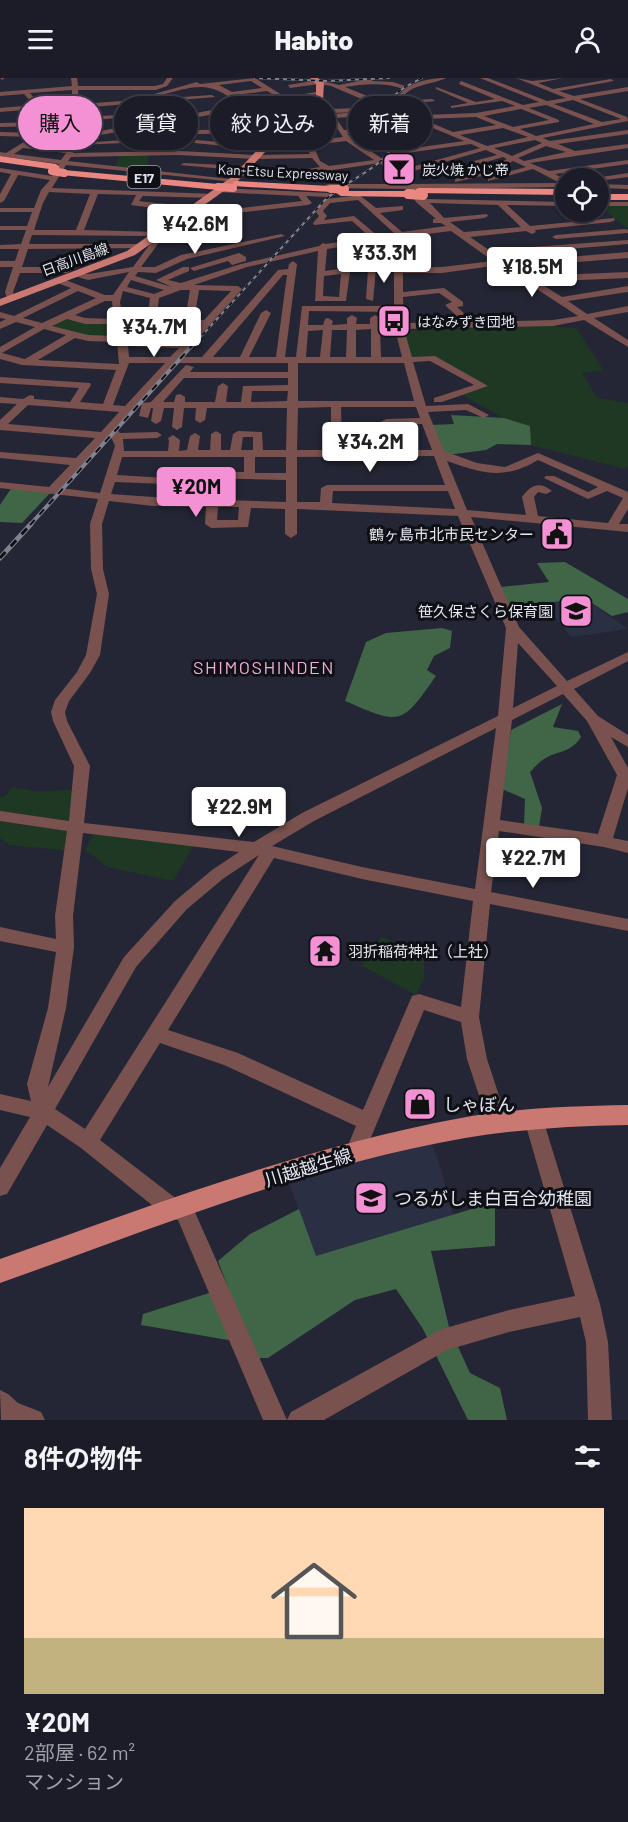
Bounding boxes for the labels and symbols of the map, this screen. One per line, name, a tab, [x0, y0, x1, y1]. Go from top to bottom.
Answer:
bar icon: 炭火焼 かじ帝	[381, 151, 417, 187]
street label: Kan-Etsu Expressway	[217, 160, 349, 184]
place label: 炭火焼 かじ帝	[422, 161, 509, 178]
road number: E17	[128, 166, 160, 188]
pin: ¥42.6M	[146, 204, 244, 255]
pin: ¥33.3M	[335, 233, 433, 284]
street label: 日高川島線	[39, 239, 111, 279]
pin: ¥18.5M	[483, 247, 581, 298]
bus stop icon: はなみずき団地	[376, 303, 412, 339]
pin: ¥34.7M	[105, 307, 203, 358]
place label: はなみずき団地	[417, 313, 515, 330]
pin: ¥34.2M	[321, 422, 419, 473]
pin: ¥20M	[160, 467, 232, 518]
public building icon: 鶴ヶ島市北市民センター	[539, 516, 575, 552]
place label: 鶴ヶ島市北市民センター	[369, 525, 534, 543]
school or university icon: 笹久保さくら保育園	[558, 593, 594, 629]
place label: 笹久保さくら保育園	[418, 602, 553, 620]
district label: SHIMOSHINDEN	[193, 656, 335, 678]
pin: ¥22.9M	[190, 787, 288, 838]
pin: ¥22.7M	[484, 838, 582, 889]
temple icon: 羽折稲荷神社（上社）	[307, 933, 343, 969]
place label: 羽折稲荷神社（上社）	[348, 942, 498, 960]
shop icon: しゃぼん	[402, 1086, 438, 1122]
place label: しゃぼん	[443, 1093, 515, 1115]
street label: 川越越生線	[262, 1143, 354, 1191]
school or university icon: つるがしま白百合幼稚園	[353, 1180, 389, 1216]
place label: つるがしま白百合幼稚園	[394, 1187, 592, 1209]

